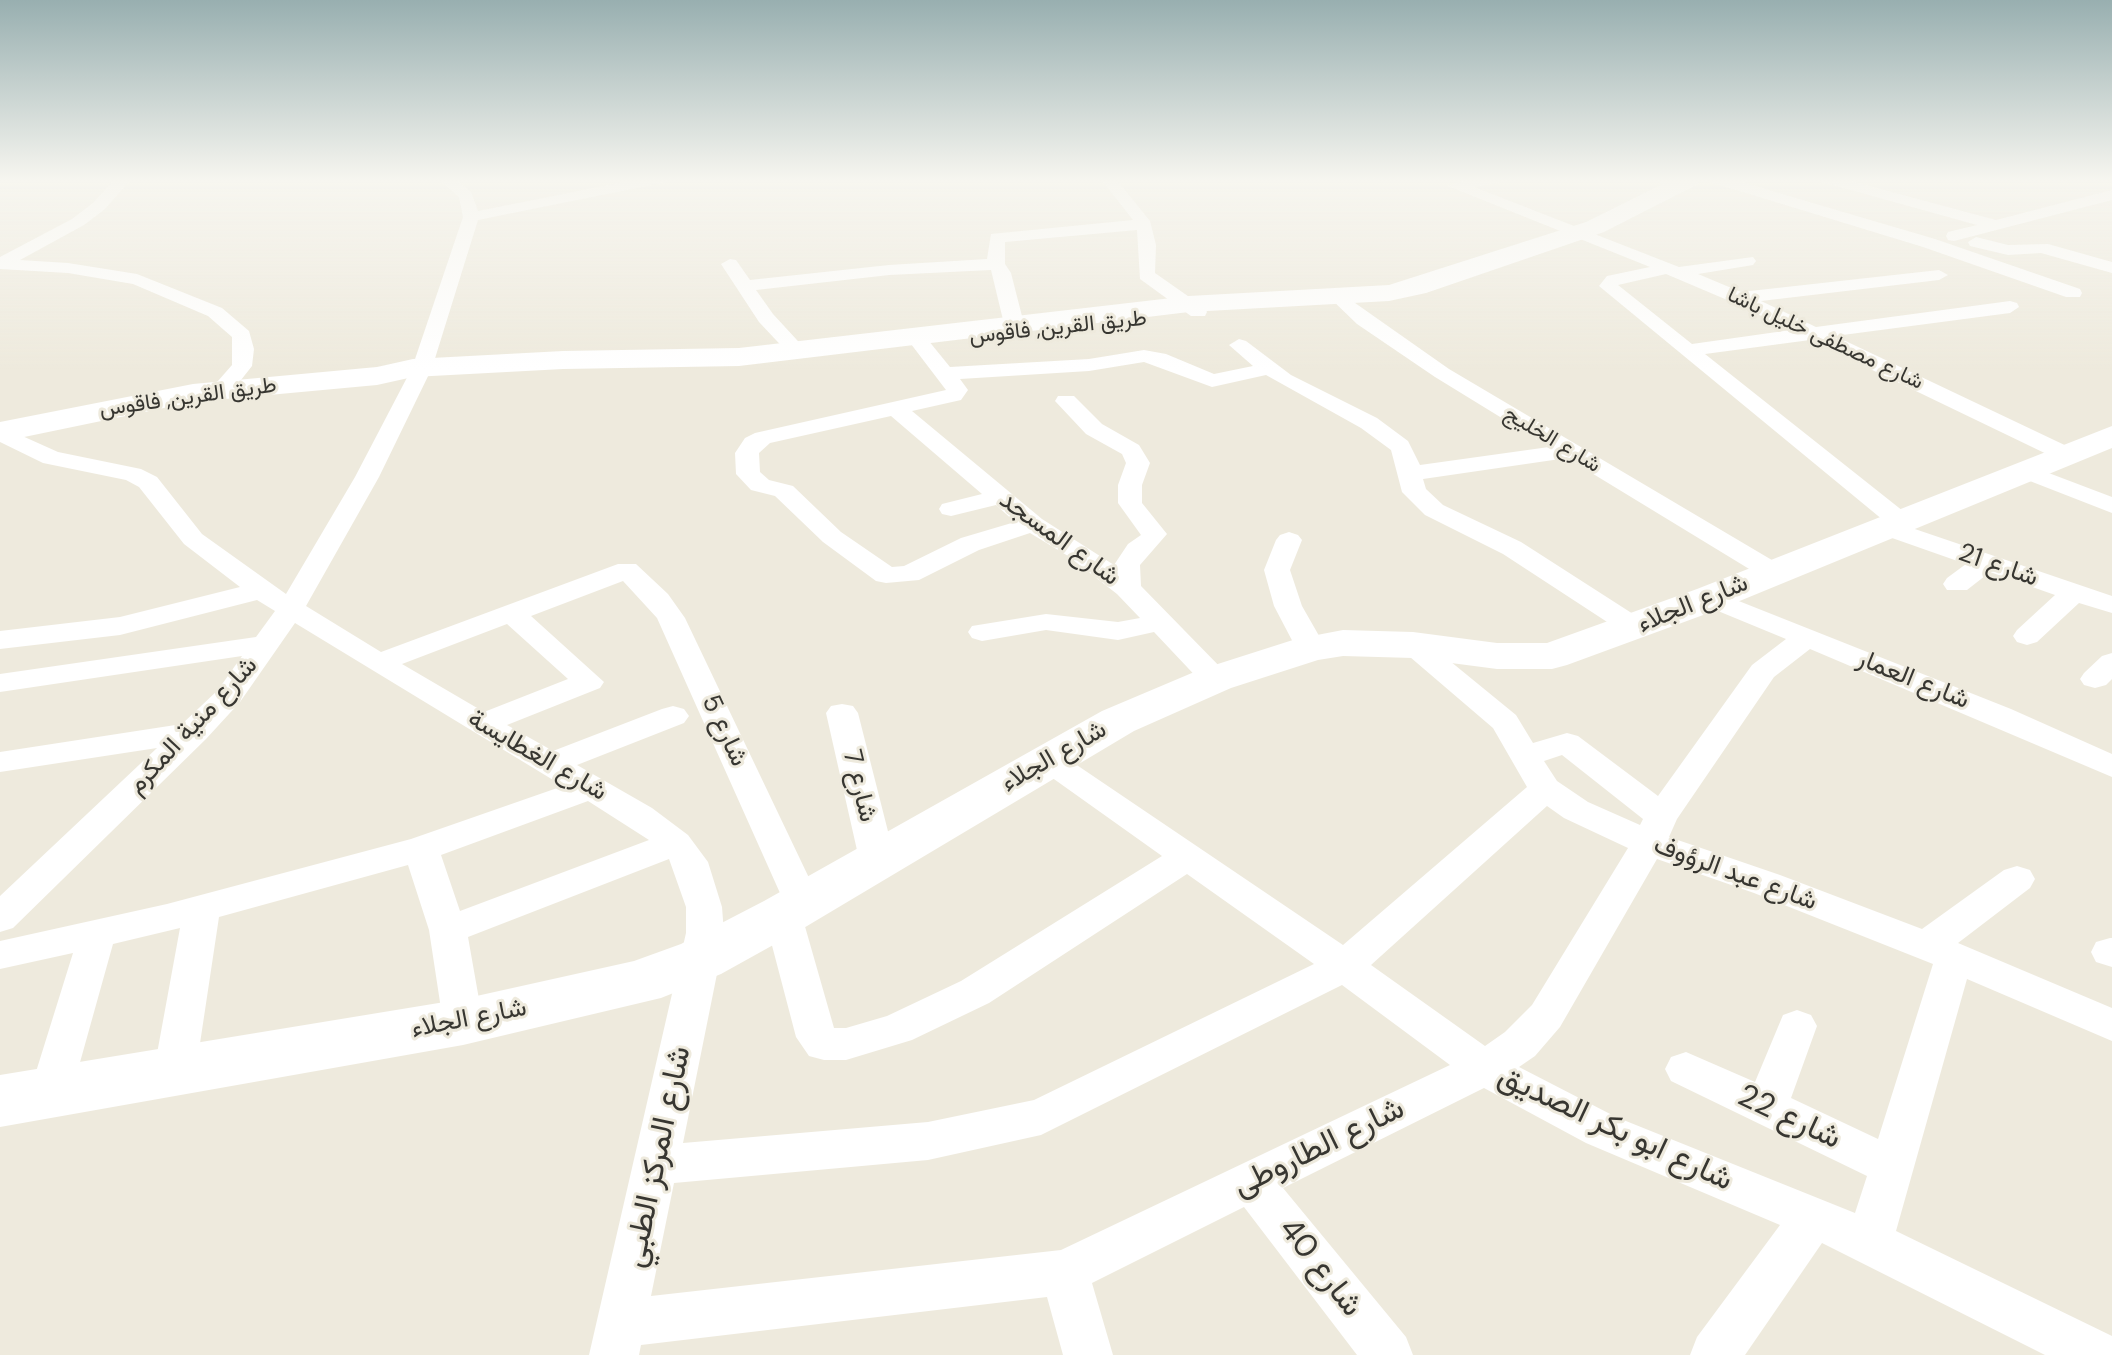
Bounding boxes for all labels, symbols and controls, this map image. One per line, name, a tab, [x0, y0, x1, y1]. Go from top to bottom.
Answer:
street label: شارع مصطفى خليل باشا	[1723, 282, 1927, 396]
street label: طريق القرين, فاقوس	[968, 306, 1148, 350]
street label: طريق القرين, فاقوس	[98, 373, 278, 423]
street label: شارع الخليج	[1499, 401, 1605, 479]
street label: شارع المسجد	[993, 485, 1125, 593]
street label: شارع 21	[1954, 538, 2042, 594]
street label: شارع الجلاء	[1633, 568, 1753, 640]
street label: شارع العمار	[1852, 643, 1974, 717]
street label: شارع منية المكرم	[121, 651, 265, 801]
street label: شارع 5	[694, 690, 754, 772]
street label: شارع الغطايسة	[462, 704, 612, 808]
street label: شارع الجلاء	[996, 714, 1112, 800]
street label: شارع 7	[835, 747, 883, 825]
street label: شارع عبد الرؤوف	[1649, 830, 1821, 918]
street label: شارع الجلاء	[409, 993, 529, 1045]
street label: شارع المركز الطبي	[616, 1043, 700, 1271]
street label: شارع ابو بكر الصديق	[1491, 1058, 1739, 1200]
street label: شارع 22	[1731, 1077, 1847, 1159]
street label: شارع الطاروطى	[1227, 1090, 1411, 1206]
street label: شارع 40	[1270, 1211, 1370, 1325]

